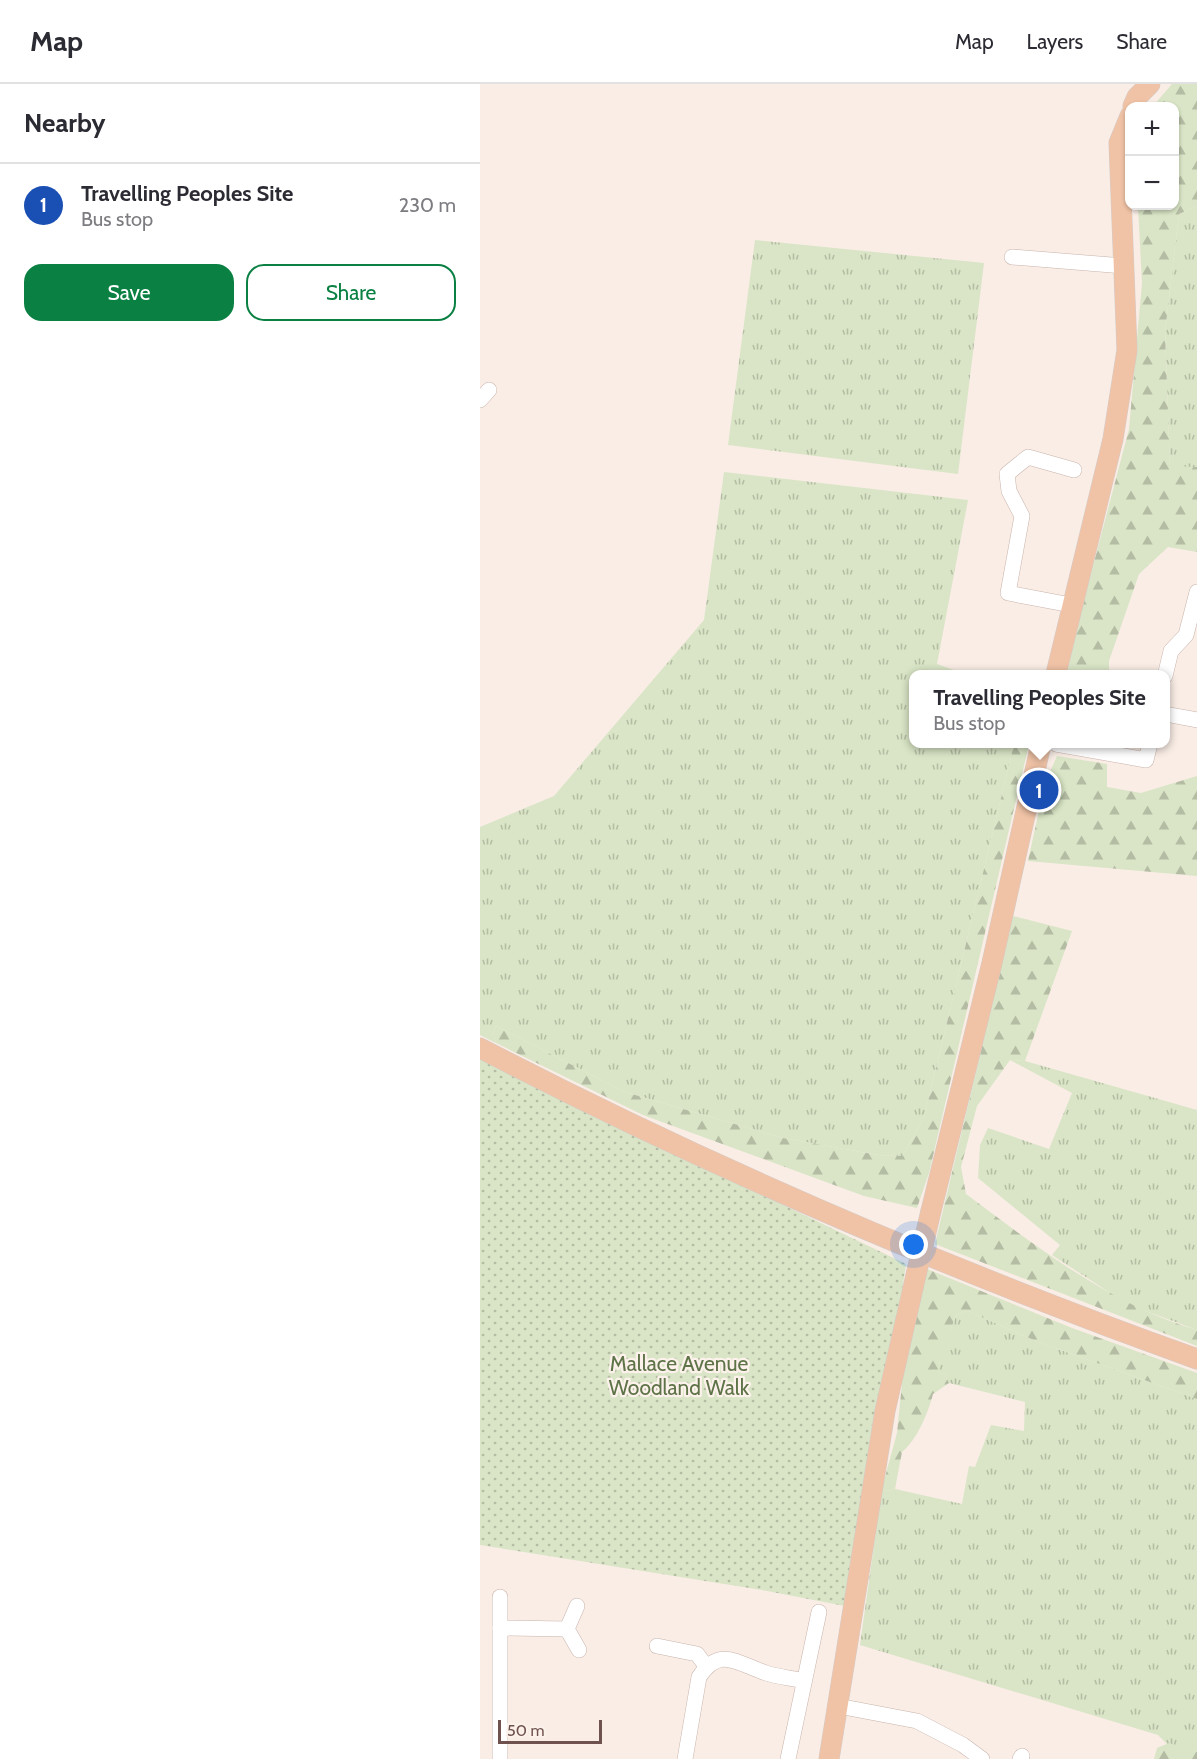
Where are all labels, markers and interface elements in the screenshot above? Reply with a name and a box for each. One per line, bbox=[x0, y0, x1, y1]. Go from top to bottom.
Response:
text: Map bbox=[30, 24, 83, 58]
text: Map bbox=[955, 29, 994, 54]
text: Layers bbox=[1027, 29, 1083, 54]
text: Share bbox=[1116, 29, 1167, 54]
map controls bbox=[1125, 102, 1179, 210]
button: + bbox=[1125, 102, 1179, 156]
text: Nearby bbox=[24, 107, 105, 139]
button: − bbox=[1125, 156, 1179, 210]
text: Travelling Peoples Site bbox=[81, 180, 293, 207]
text: 1 bbox=[40, 193, 47, 217]
text: 230 m bbox=[399, 193, 456, 217]
text: Bus stop bbox=[81, 207, 153, 231]
button: Save bbox=[24, 264, 234, 321]
button: Share bbox=[246, 264, 456, 321]
popup bbox=[909, 670, 1170, 748]
text: Travelling Peoples Site bbox=[933, 684, 1146, 711]
text: Bus stop bbox=[933, 711, 1005, 735]
pin: 1 bbox=[1020, 768, 1058, 812]
your location bbox=[899, 1230, 928, 1259]
park label: Mallace Avenue Woodland Walk bbox=[609, 1351, 750, 1400]
scale bar bbox=[498, 1717, 602, 1744]
text: 50 m bbox=[507, 1721, 544, 1740]

